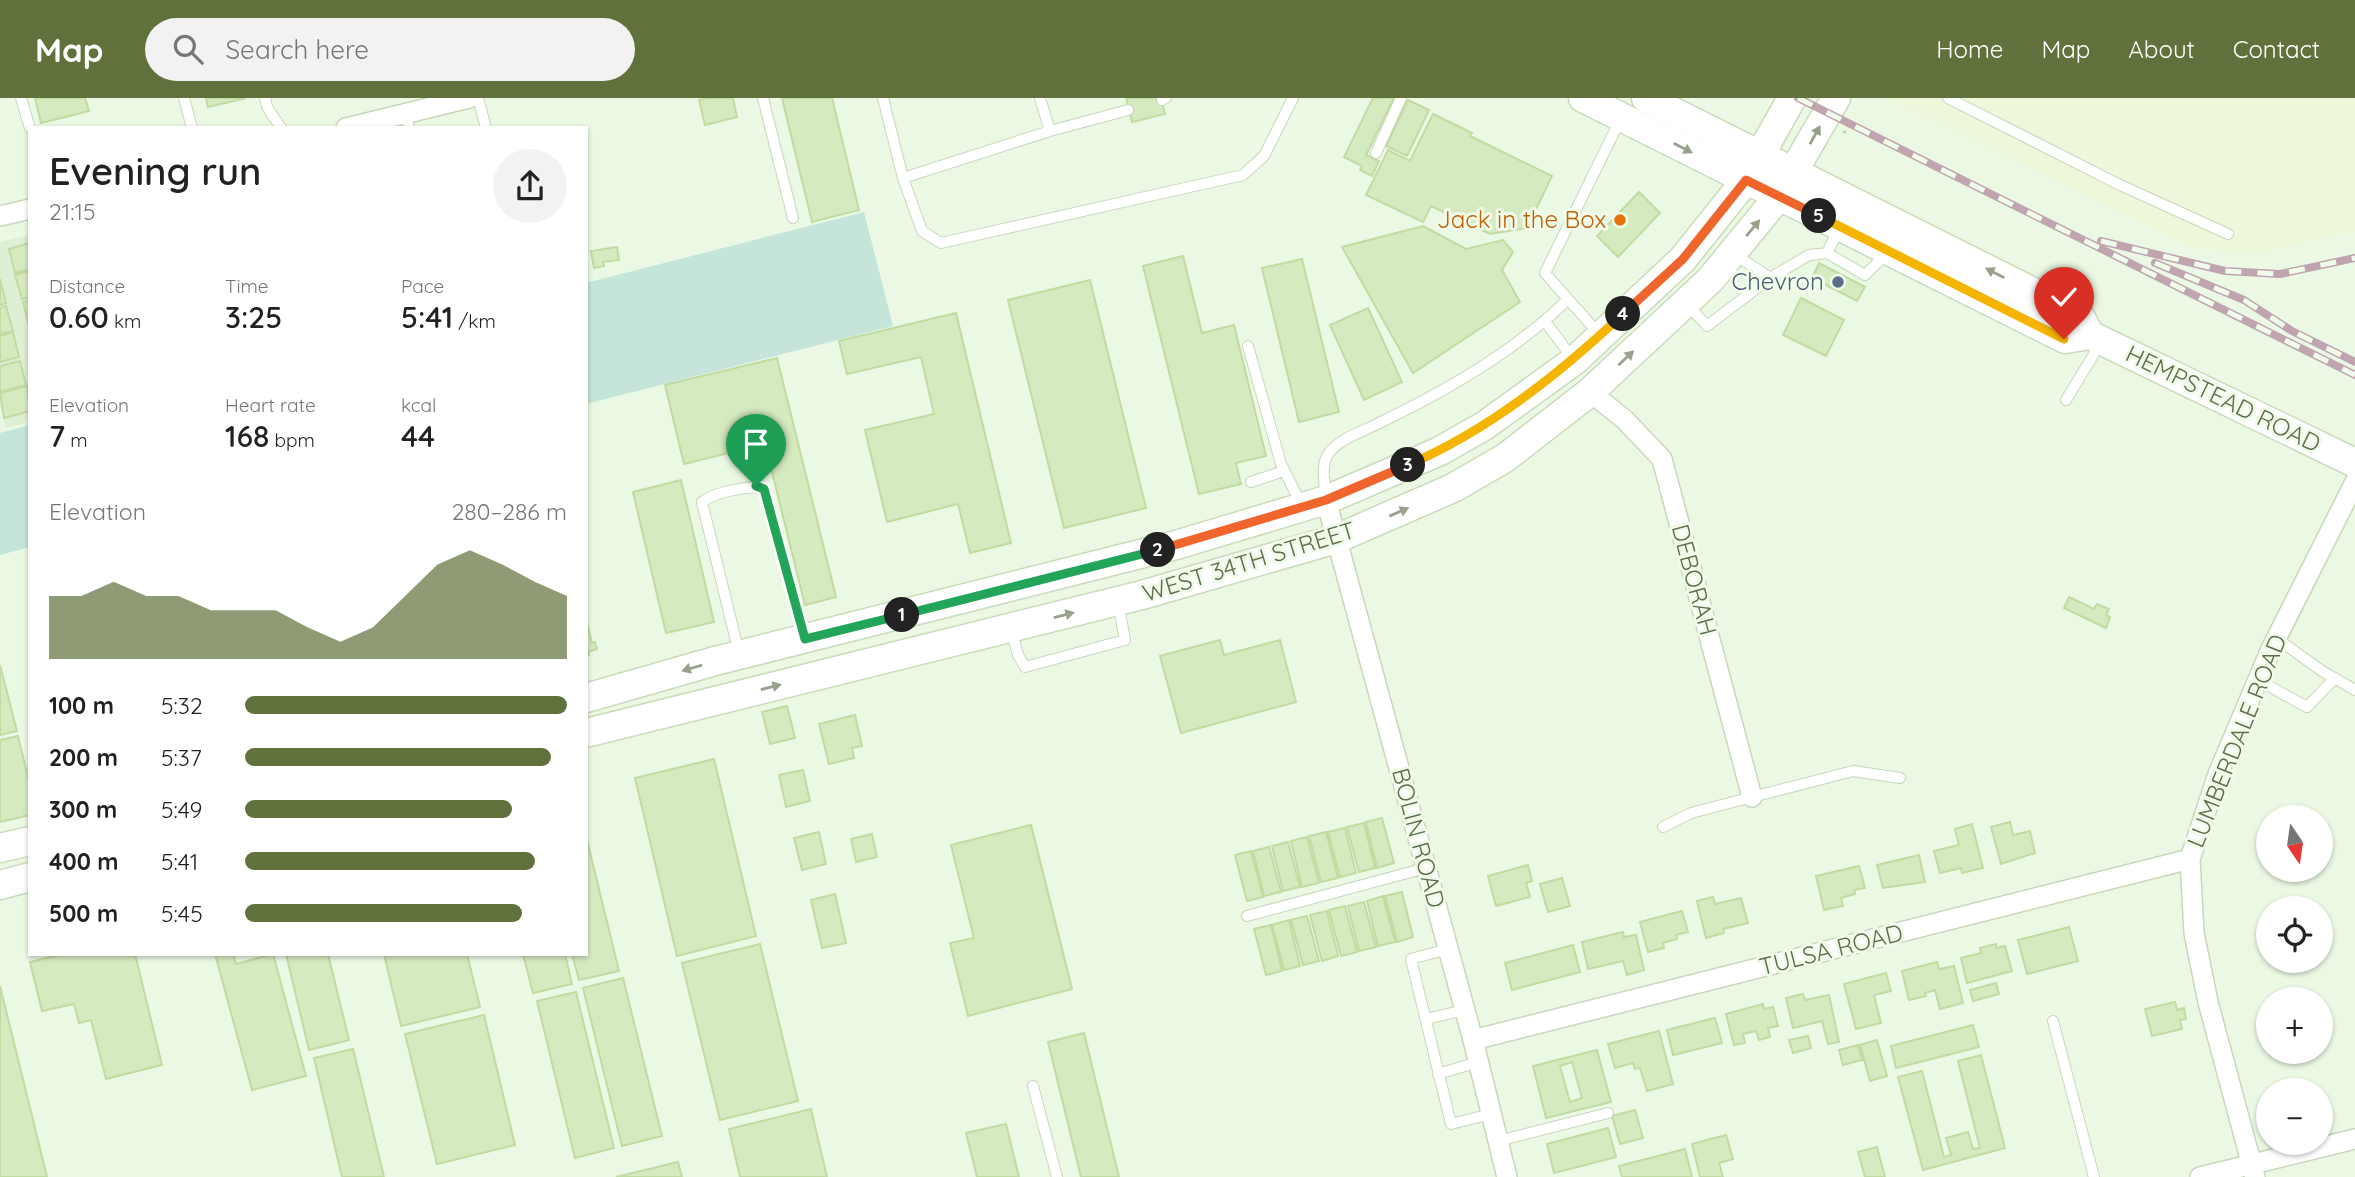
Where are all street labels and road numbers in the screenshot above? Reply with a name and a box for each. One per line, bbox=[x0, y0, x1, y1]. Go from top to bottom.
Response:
street label: HEMPSTEAD ROAD bbox=[2121, 338, 2326, 458]
street label: WEST 34TH STREET bbox=[1139, 514, 1359, 608]
street label: DEBORAH bbox=[1666, 521, 1724, 639]
street label: LUMBERDALE ROAD bbox=[2180, 630, 2293, 852]
street label: BOLIN ROAD bbox=[1386, 764, 1452, 911]
street label: TULSA ROAD bbox=[1756, 917, 1906, 981]

